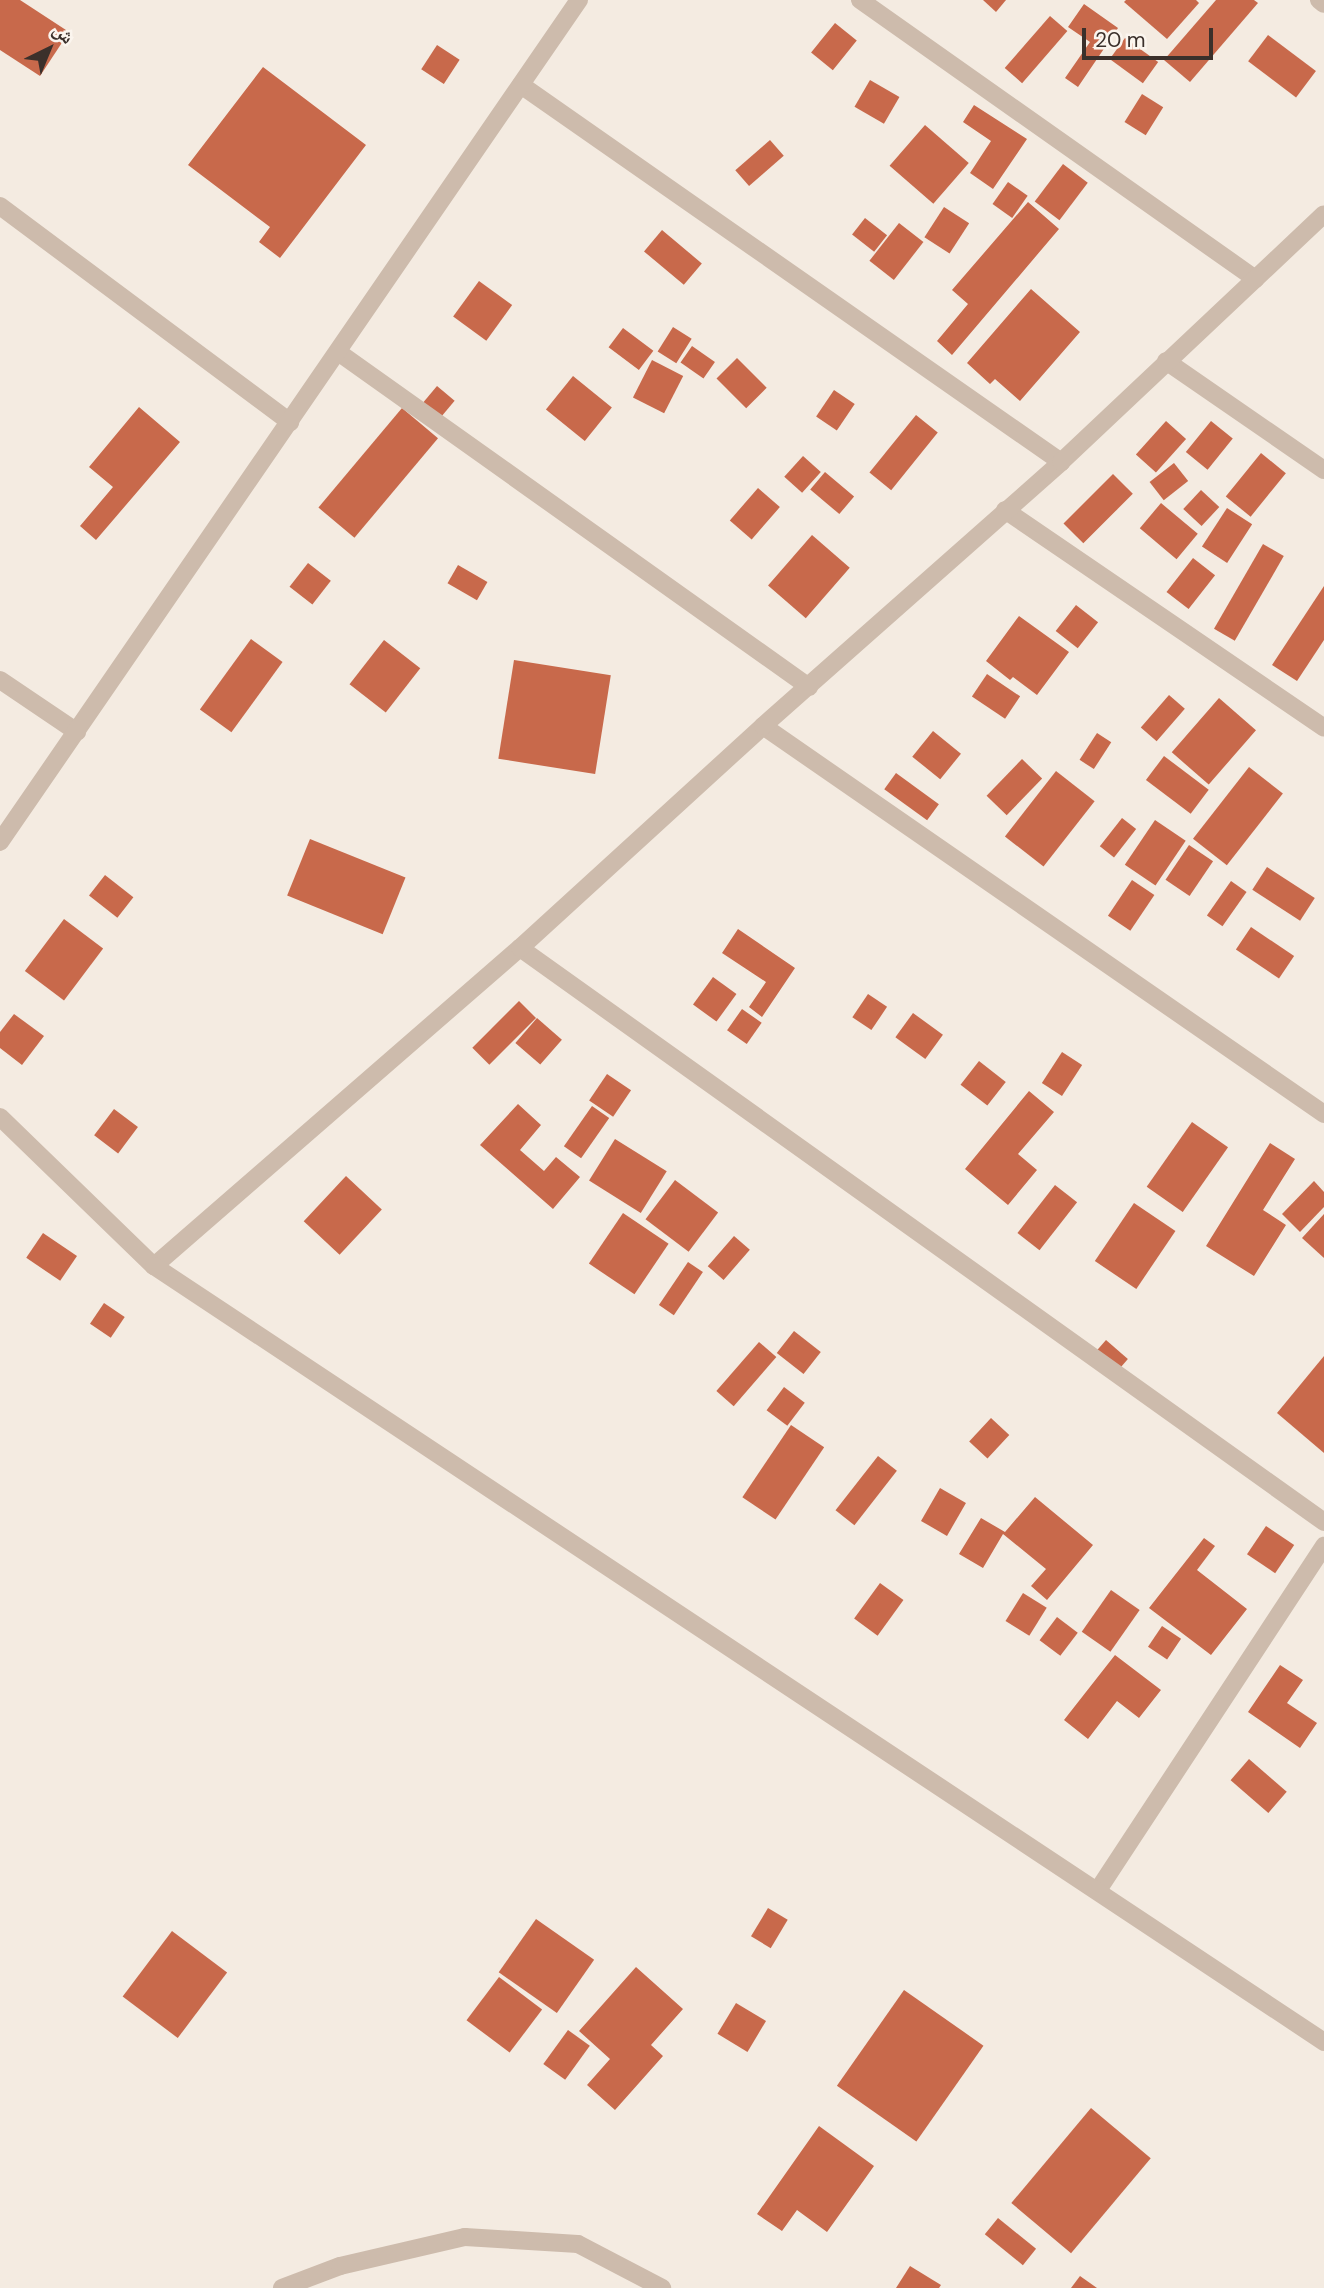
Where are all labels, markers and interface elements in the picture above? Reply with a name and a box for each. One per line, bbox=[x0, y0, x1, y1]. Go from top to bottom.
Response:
north arrow bbox=[14, 14, 84, 84]
scale bar bbox=[1086, 14, 1217, 58]
text: ش bbox=[48, 17, 80, 49]
text: 20 m bbox=[1095, 26, 1146, 54]

